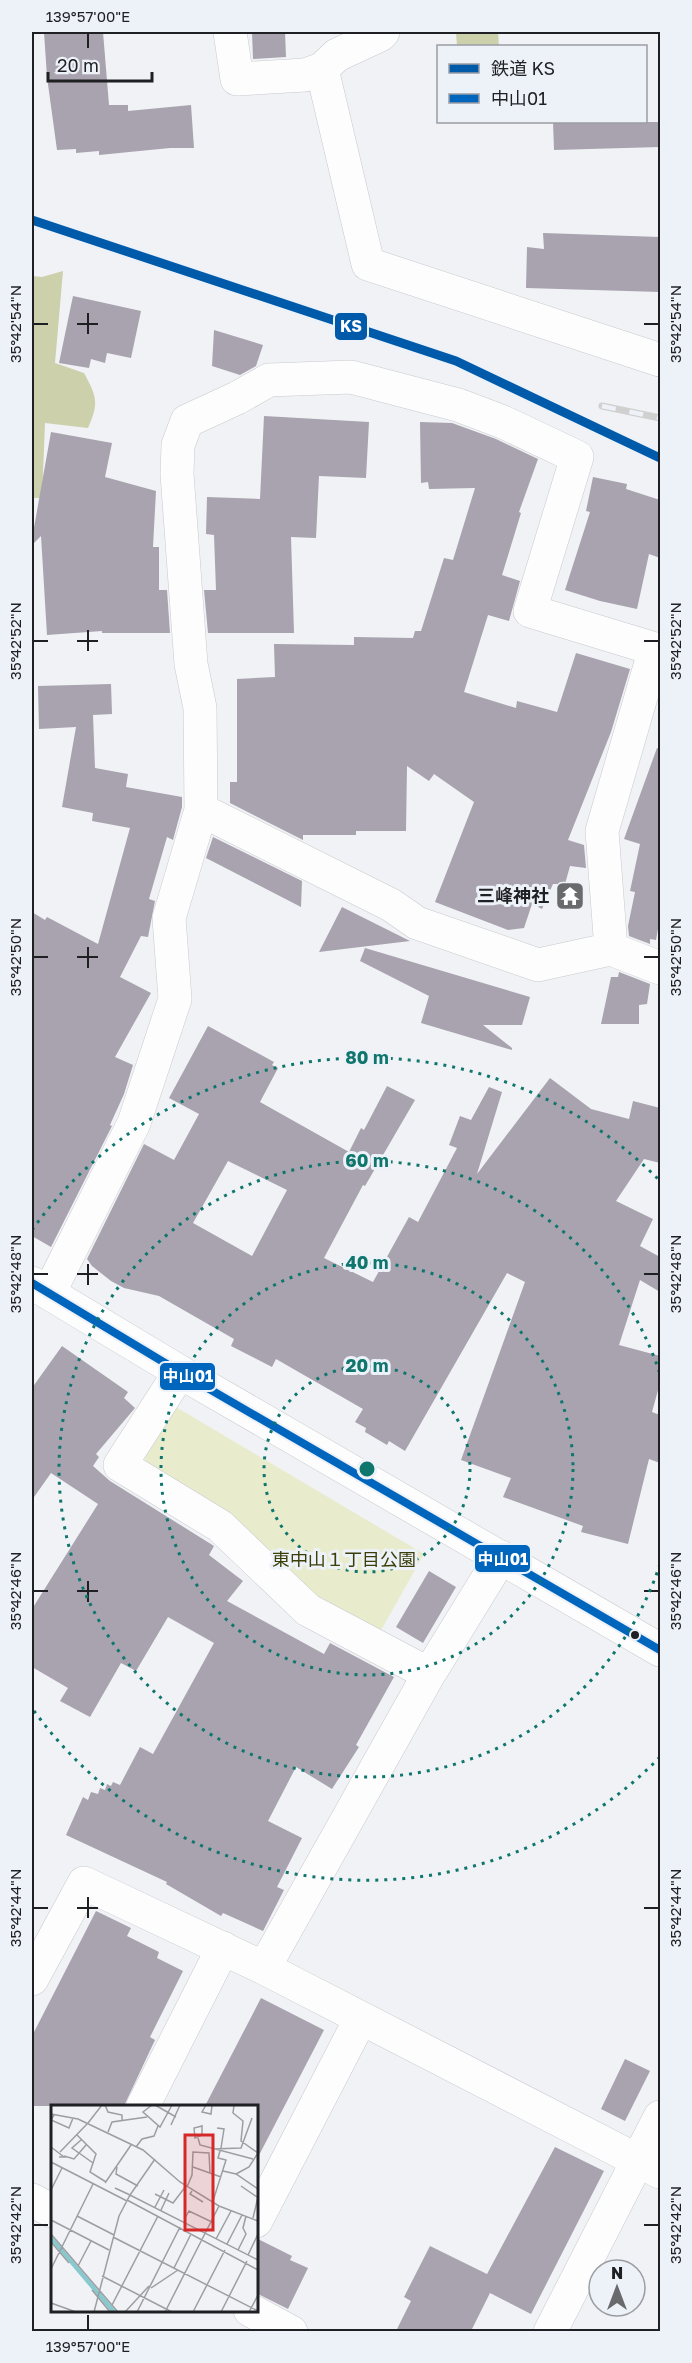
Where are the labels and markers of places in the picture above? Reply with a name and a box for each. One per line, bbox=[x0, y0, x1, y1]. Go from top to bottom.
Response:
temple icon: 三峰神社 bbox=[554, 880, 586, 912]
place label: 三峰神社 bbox=[477, 884, 549, 906]
centre of rings bbox=[357, 1459, 377, 1479]
unlabelled marker bbox=[629, 1629, 641, 1641]

